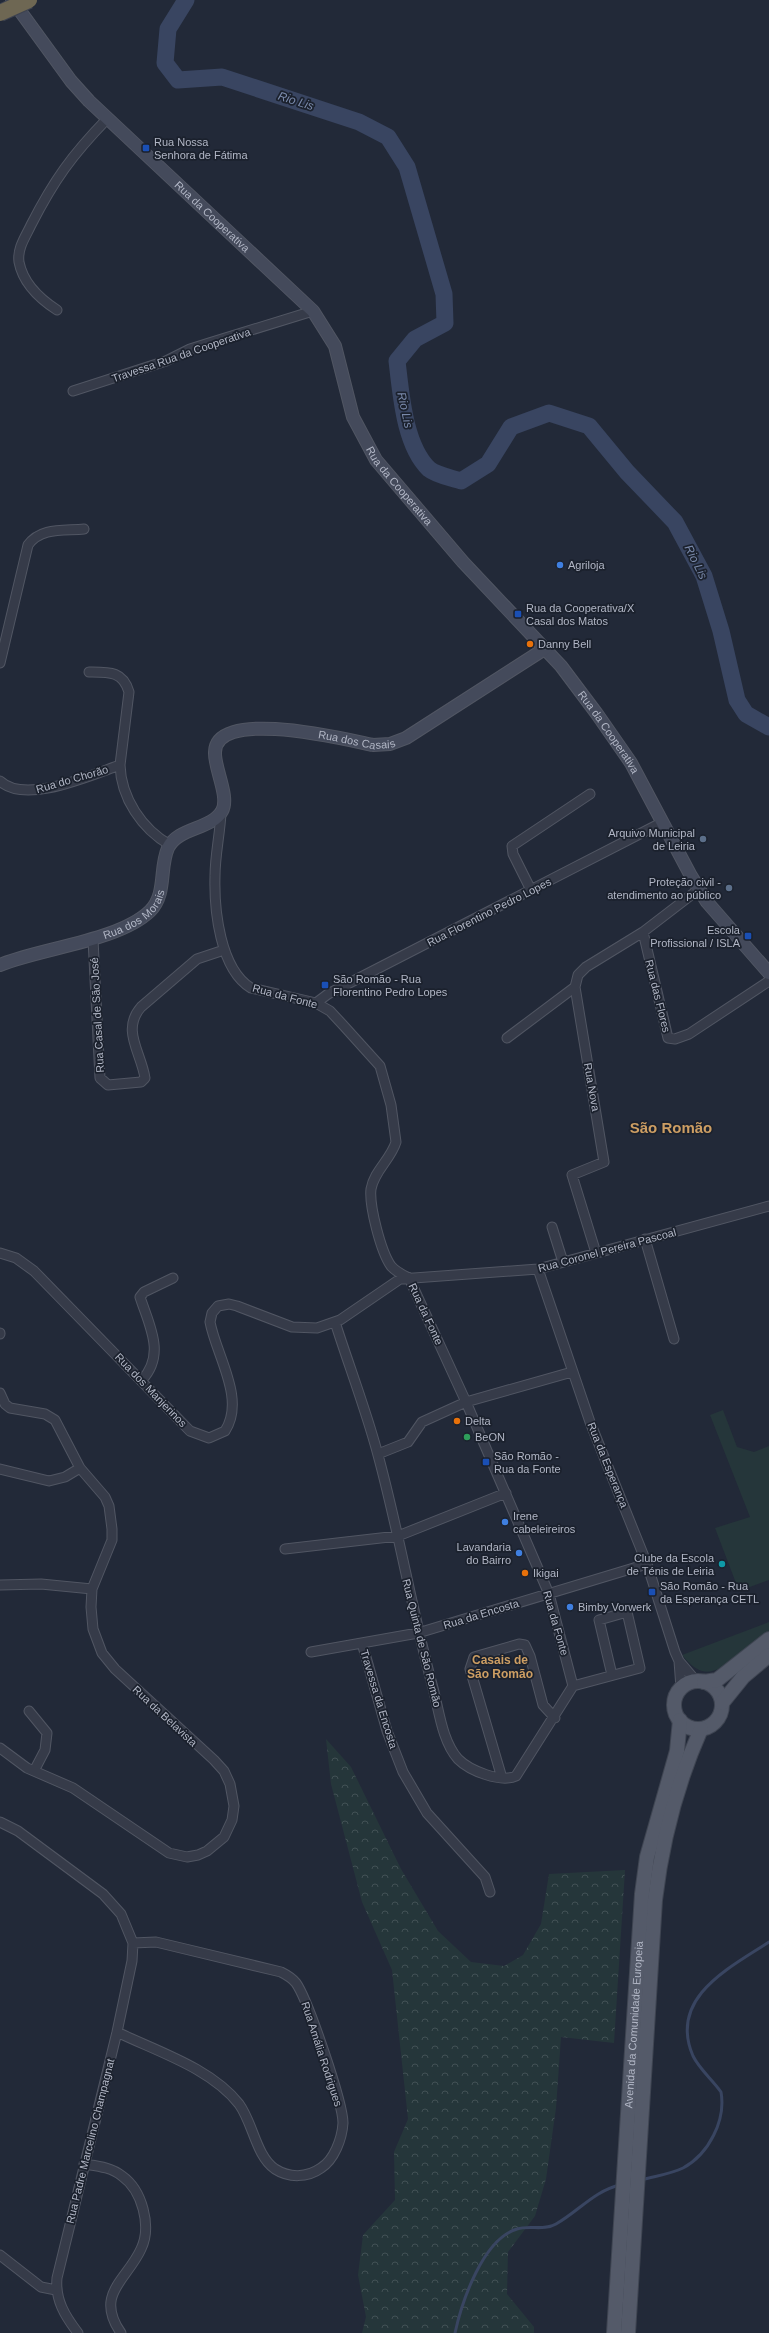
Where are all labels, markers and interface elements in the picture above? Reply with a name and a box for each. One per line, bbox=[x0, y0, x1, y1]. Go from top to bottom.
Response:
water label: Rio Lis bbox=[276, 89, 316, 113]
place label: Rua Nossa Senhora de Fátima bbox=[154, 136, 248, 161]
marker: Rua Nossa Senhora de Fátima bbox=[141, 143, 151, 153]
street label: Rua da Cooperativa bbox=[172, 179, 253, 255]
street label: Travessa Rua da Cooperativa bbox=[110, 325, 253, 384]
water label: Rio Lis bbox=[394, 391, 416, 429]
street label: Rua da Cooperativa bbox=[364, 444, 435, 528]
water label: Rio Lis bbox=[682, 542, 710, 582]
place label: Agriloja bbox=[568, 559, 606, 571]
marker: Agriloja bbox=[555, 560, 565, 570]
place label: Rua da Cooperativa/X Casal dos Matos bbox=[526, 602, 635, 627]
marker: Rua da Cooperativa/X Casal dos Matos bbox=[513, 609, 523, 619]
place label: Danny Bell bbox=[538, 638, 591, 650]
marker: Danny Bell bbox=[525, 639, 535, 649]
street label: Rua da Cooperativa bbox=[576, 688, 642, 776]
street label: Rua dos Casais bbox=[317, 728, 397, 752]
street label: Rua do Chorão bbox=[34, 763, 110, 795]
place label: Arquivo Municipal de Leiria bbox=[608, 827, 696, 852]
marker: Arquivo Municipal de Leiria bbox=[698, 834, 708, 844]
street label: Rua Florentino Pedro Lopes bbox=[425, 875, 553, 949]
place label: Proteção civil - atendimento ao público bbox=[607, 876, 721, 901]
marker: Proteção civil - atendimento ao público bbox=[724, 883, 734, 893]
street label: Rua dos Morais bbox=[101, 888, 167, 941]
place label: Escola Profissional / ISLA bbox=[650, 924, 741, 949]
marker: Escola Profissional / ISLA bbox=[743, 931, 753, 941]
street label: Rua Casal de São José bbox=[88, 957, 106, 1073]
street label: Rua das Flores bbox=[643, 958, 673, 1034]
place label: São Romão - Rua Florentino Pedro Lopes bbox=[333, 973, 448, 998]
marker: São Romão - Rua Florentino Pedro Lopes bbox=[320, 980, 330, 990]
street label: Rua da Fonte bbox=[251, 982, 319, 1010]
street label: Rua Nova bbox=[582, 1062, 602, 1113]
district label: São Romão bbox=[630, 1119, 712, 1136]
street label: Rua Coronel Pereira Pascoal bbox=[537, 1226, 677, 1274]
street label: Rua da Fonte bbox=[406, 1281, 446, 1347]
street label: Rua dos Manjerinos bbox=[113, 1351, 190, 1430]
place label: Delta bbox=[465, 1415, 492, 1427]
marker: Delta bbox=[452, 1416, 462, 1426]
street label: Rua da Esperança bbox=[585, 1421, 631, 1510]
place label: BeON bbox=[475, 1431, 505, 1443]
marker: BeON bbox=[462, 1432, 472, 1442]
place label: São Romão - Rua da Fonte bbox=[494, 1450, 561, 1475]
marker: São Romão - Rua da Fonte bbox=[481, 1457, 491, 1467]
place label: Irene cabeleireiros bbox=[513, 1510, 576, 1535]
marker: Irene cabeleireiros bbox=[500, 1517, 510, 1527]
place label: Lavandaria do Bairro bbox=[457, 1541, 512, 1566]
marker: Lavandaria do Bairro bbox=[514, 1548, 524, 1558]
place label: Clube da Escola de Ténis de Leiria bbox=[627, 1552, 715, 1577]
marker: Clube da Escola de Ténis de Leiria bbox=[717, 1559, 727, 1569]
place label: Ikigai bbox=[533, 1567, 559, 1579]
marker: Ikigai bbox=[520, 1568, 530, 1578]
street label: Rua Quinta de São Romão bbox=[400, 1577, 444, 1709]
place label: São Romão - Rua da Esperança CETL bbox=[660, 1580, 759, 1605]
marker: São Romão - Rua da Esperança CETL bbox=[647, 1587, 657, 1597]
street label: Rua da Fonte bbox=[541, 1589, 571, 1657]
street label: Rua da Encosta bbox=[442, 1597, 521, 1631]
place label: Bimby Vorwerk bbox=[578, 1601, 652, 1613]
marker: Bimby Vorwerk bbox=[565, 1602, 575, 1612]
street label: Travessa da Encosta bbox=[358, 1648, 400, 1751]
district label: Casais de São Romão bbox=[467, 1653, 533, 1681]
street label: Rua da Belavista bbox=[130, 1683, 200, 1749]
street label: Avenida da Comunidade Europeia bbox=[622, 1940, 645, 2109]
street label: Rua Amália Rodrigues bbox=[299, 2000, 345, 2108]
street label: Rua Padre Marcelino Champagnat bbox=[64, 2057, 116, 2225]

